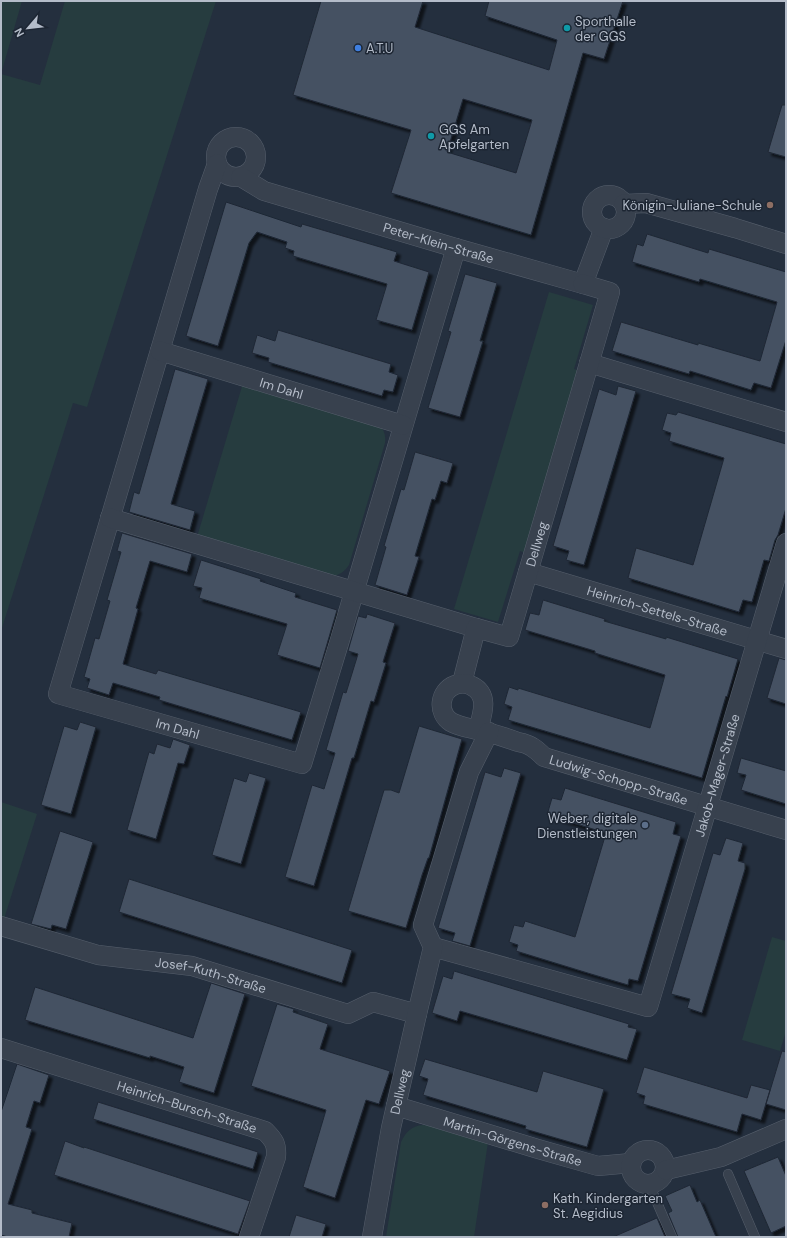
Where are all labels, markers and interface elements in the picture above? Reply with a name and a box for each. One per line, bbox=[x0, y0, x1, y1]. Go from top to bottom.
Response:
north arrow bbox=[8, 8, 48, 48]
place label: Sporthalle der GGS bbox=[575, 13, 636, 45]
marker: Sporthalle der GGS bbox=[562, 23, 572, 33]
text: N bbox=[11, 26, 27, 40]
place label: A.T.U bbox=[366, 40, 393, 57]
marker: A.T.U bbox=[353, 43, 363, 53]
place label: GGS Am Apfelgarten bbox=[439, 121, 509, 153]
marker: GGS Am Apfelgarten bbox=[426, 131, 436, 141]
place label: Königin-Juliane-Schule bbox=[623, 197, 762, 214]
marker: Königin-Juliane-Schule bbox=[765, 200, 775, 210]
street label: Peter-Klein-Straße bbox=[381, 219, 496, 267]
street label: Im Dahl bbox=[258, 374, 305, 403]
street label: Dellweg bbox=[522, 519, 551, 569]
street label: Heinrich-Settels-Straße bbox=[585, 582, 729, 640]
street label: Jakob-Mager-Straße bbox=[691, 712, 744, 839]
street label: Im Dahl bbox=[154, 715, 201, 743]
street label: Ludwig-Schopp-Straße bbox=[547, 751, 690, 809]
place label: Weber, digitale Dienstleistungen bbox=[537, 810, 637, 842]
marker: Weber, digitale Dienstleistungen bbox=[640, 820, 650, 830]
street label: Josef-Kuth-Straße bbox=[154, 954, 268, 997]
street label: Dellweg bbox=[386, 1067, 413, 1116]
street label: Heinrich-Bursch-Straße bbox=[115, 1077, 259, 1137]
street label: Martin-Görgens-Straße bbox=[441, 1113, 584, 1170]
place label: Kath. Kindergarten St. Aegidius bbox=[553, 1190, 663, 1222]
marker: Kath. Kindergarten St. Aegidius bbox=[540, 1200, 550, 1210]

